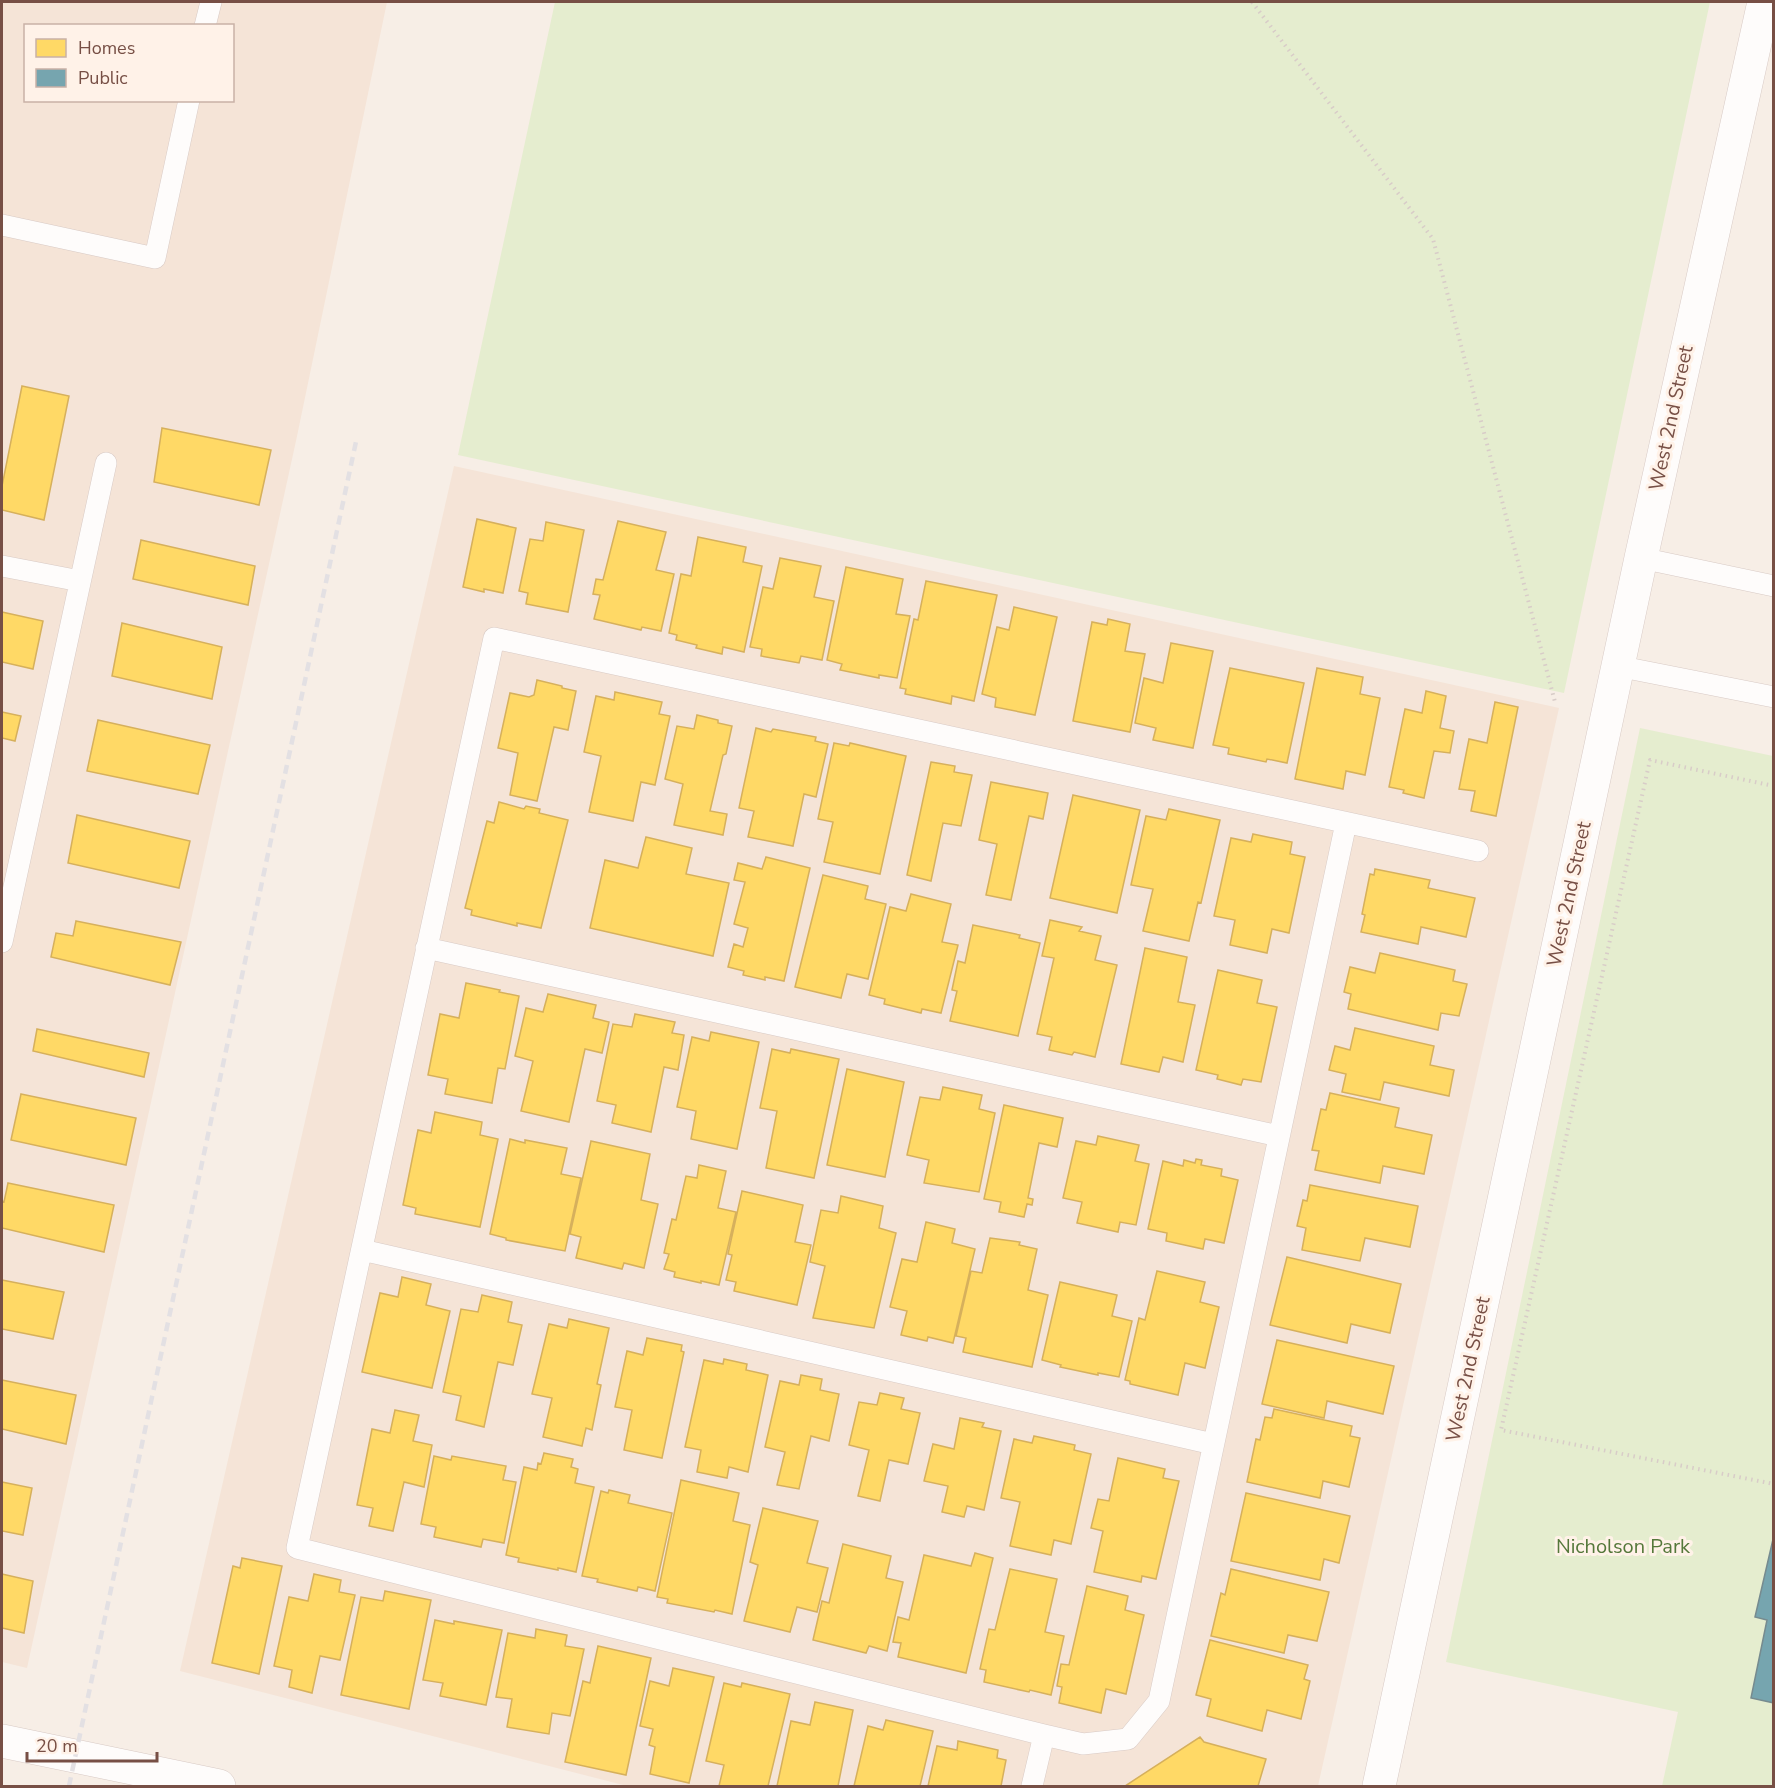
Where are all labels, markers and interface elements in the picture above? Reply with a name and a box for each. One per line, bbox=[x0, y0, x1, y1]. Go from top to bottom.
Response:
legend bbox=[24, 24, 234, 102]
text: Homes bbox=[78, 36, 135, 60]
text: Public bbox=[78, 66, 128, 90]
street label: West 2nd Street bbox=[1642, 342, 1700, 493]
street label: West 2nd Street bbox=[1540, 818, 1598, 969]
street label: West 2nd Street bbox=[1439, 1293, 1497, 1444]
park label: Nicholson Park bbox=[1556, 1533, 1691, 1560]
scale bar bbox=[27, 1725, 158, 1763]
text: 20 m bbox=[36, 1734, 78, 1758]

